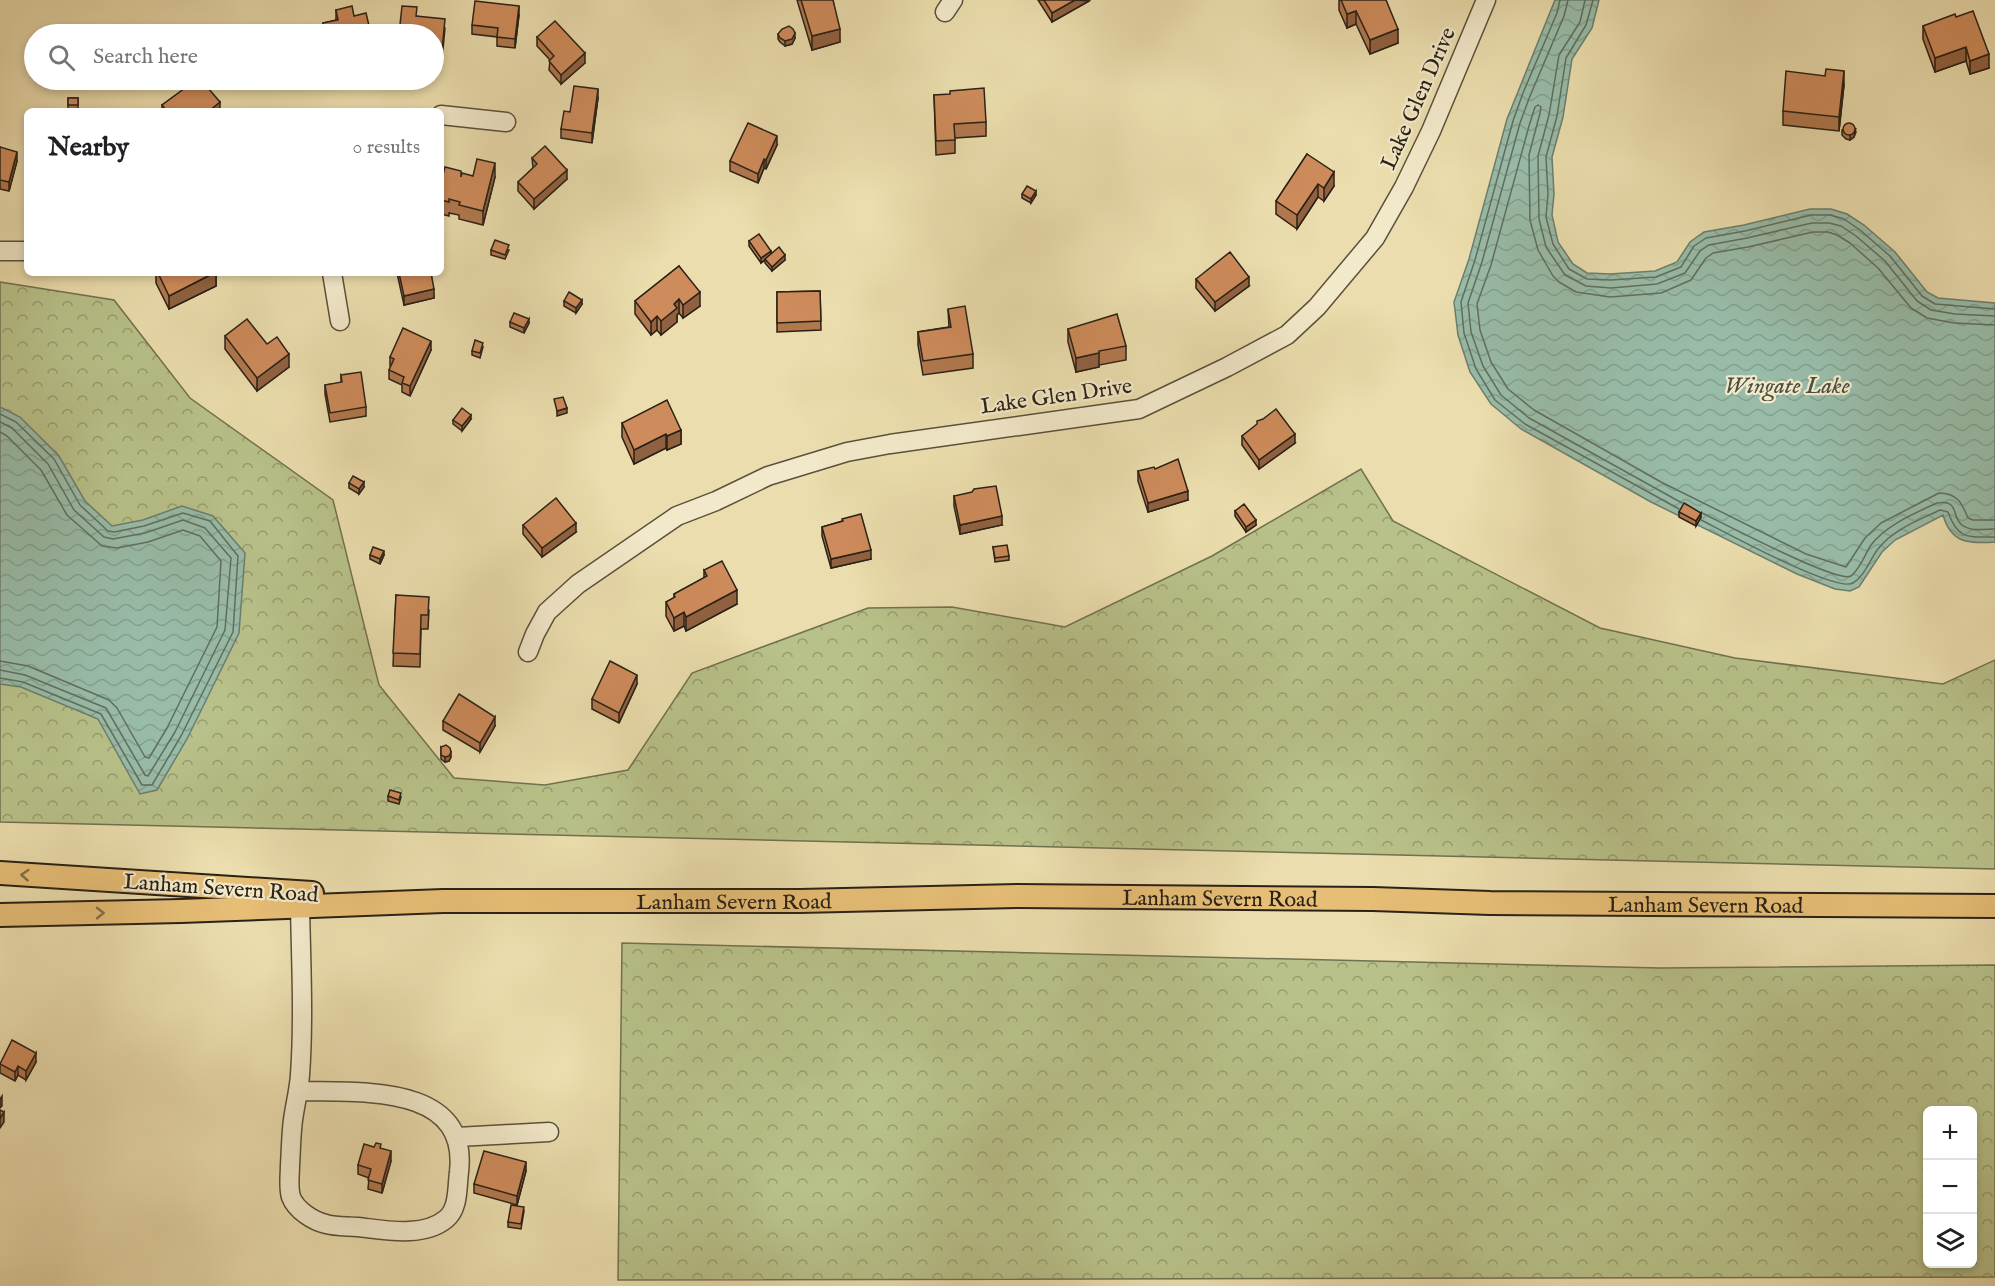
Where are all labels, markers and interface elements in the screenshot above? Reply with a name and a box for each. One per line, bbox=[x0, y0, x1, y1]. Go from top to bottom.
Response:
street label: Lake Glen Drive bbox=[1375, 23, 1463, 174]
search box bbox=[24, 24, 444, 90]
icon: search bbox=[45, 41, 78, 74]
text: Search here bbox=[93, 43, 198, 71]
text: Nearby bbox=[48, 131, 129, 164]
text: 0 results bbox=[353, 135, 420, 160]
water label: Wingate Lake bbox=[1724, 371, 1850, 402]
street label: Lake Glen Drive bbox=[979, 372, 1134, 421]
one-way arrow bbox=[20, 868, 29, 881]
street label: Lanham Severn Road bbox=[122, 868, 320, 910]
street label: Lanham Severn Road bbox=[1122, 885, 1318, 915]
street label: Lanham Severn Road bbox=[636, 888, 832, 917]
street label: Lanham Severn Road bbox=[1608, 892, 1804, 921]
one-way arrow bbox=[96, 907, 105, 919]
map controls bbox=[1923, 1106, 1977, 1268]
button: + bbox=[1923, 1106, 1977, 1160]
button: − bbox=[1923, 1160, 1977, 1214]
button: layers bbox=[1923, 1214, 1977, 1268]

